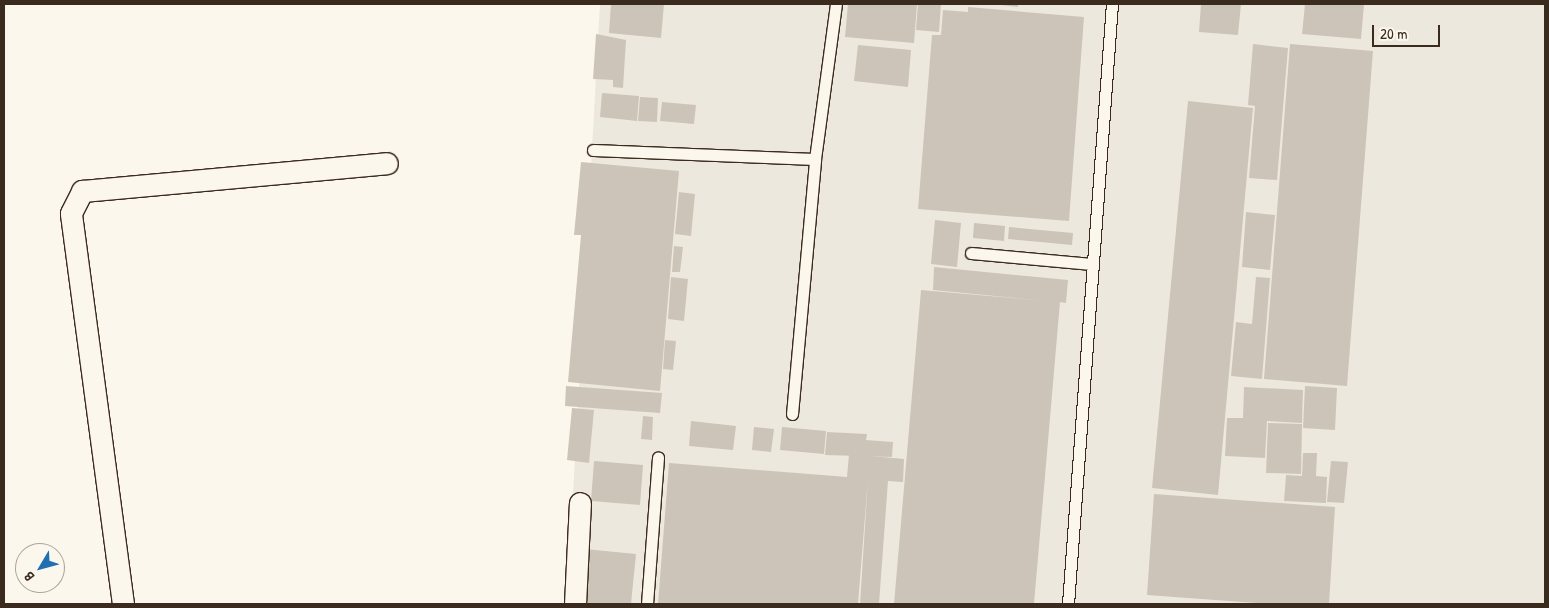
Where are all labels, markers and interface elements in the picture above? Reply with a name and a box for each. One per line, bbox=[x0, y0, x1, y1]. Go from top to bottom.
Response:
scale bar bbox=[1374, 15, 1442, 47]
text: 20 m bbox=[1380, 23, 1407, 44]
north arrow bbox=[15, 543, 65, 593]
text: B bbox=[19, 568, 38, 585]

